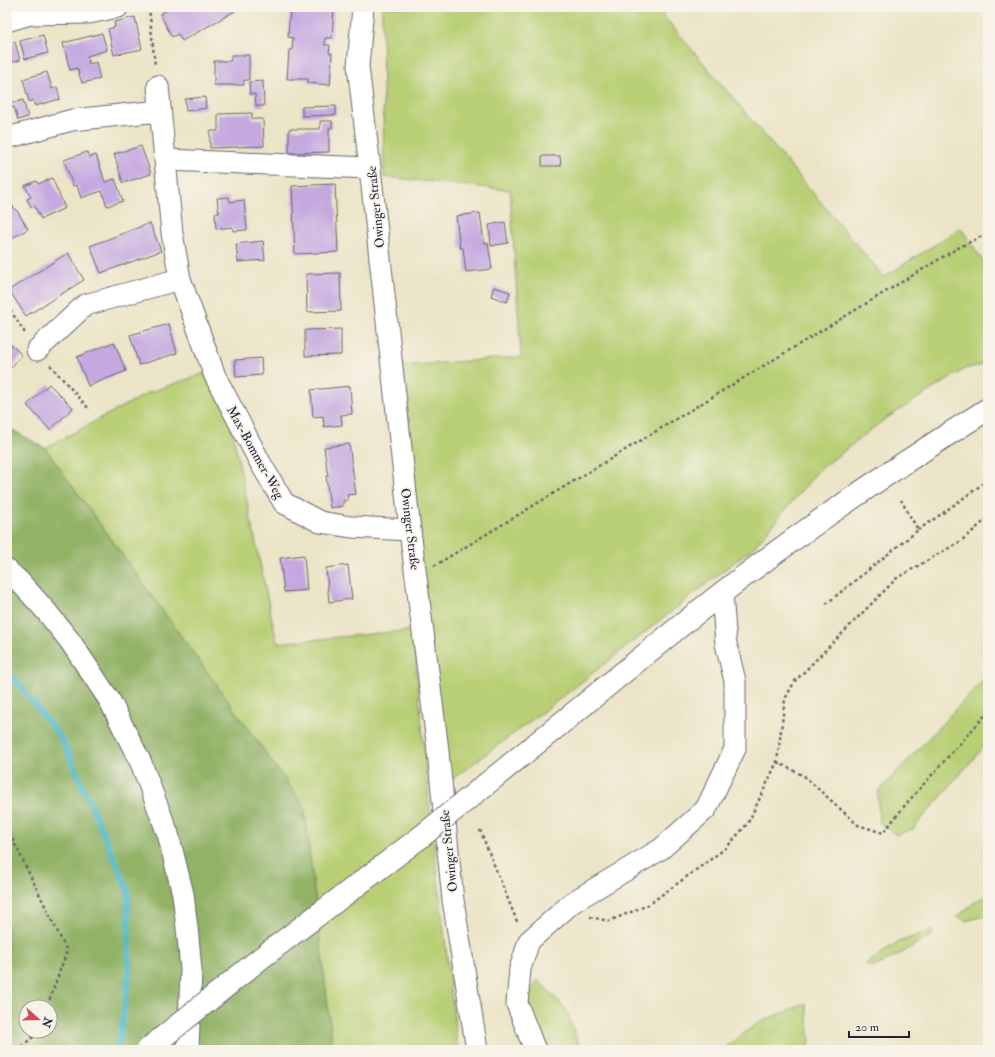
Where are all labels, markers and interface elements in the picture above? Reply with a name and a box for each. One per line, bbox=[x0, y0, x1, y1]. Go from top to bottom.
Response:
street label: Owinger Straße bbox=[364, 165, 388, 249]
street label: Max-Bommer-Weg bbox=[223, 403, 288, 502]
street label: Owinger Straße bbox=[397, 487, 423, 571]
street label: Owinger Straße bbox=[437, 809, 461, 893]
north arrow bbox=[18, 999, 58, 1039]
scale bar bbox=[849, 1013, 909, 1039]
text: N bbox=[39, 1014, 55, 1030]
text: 20 m bbox=[855, 1020, 880, 1035]

